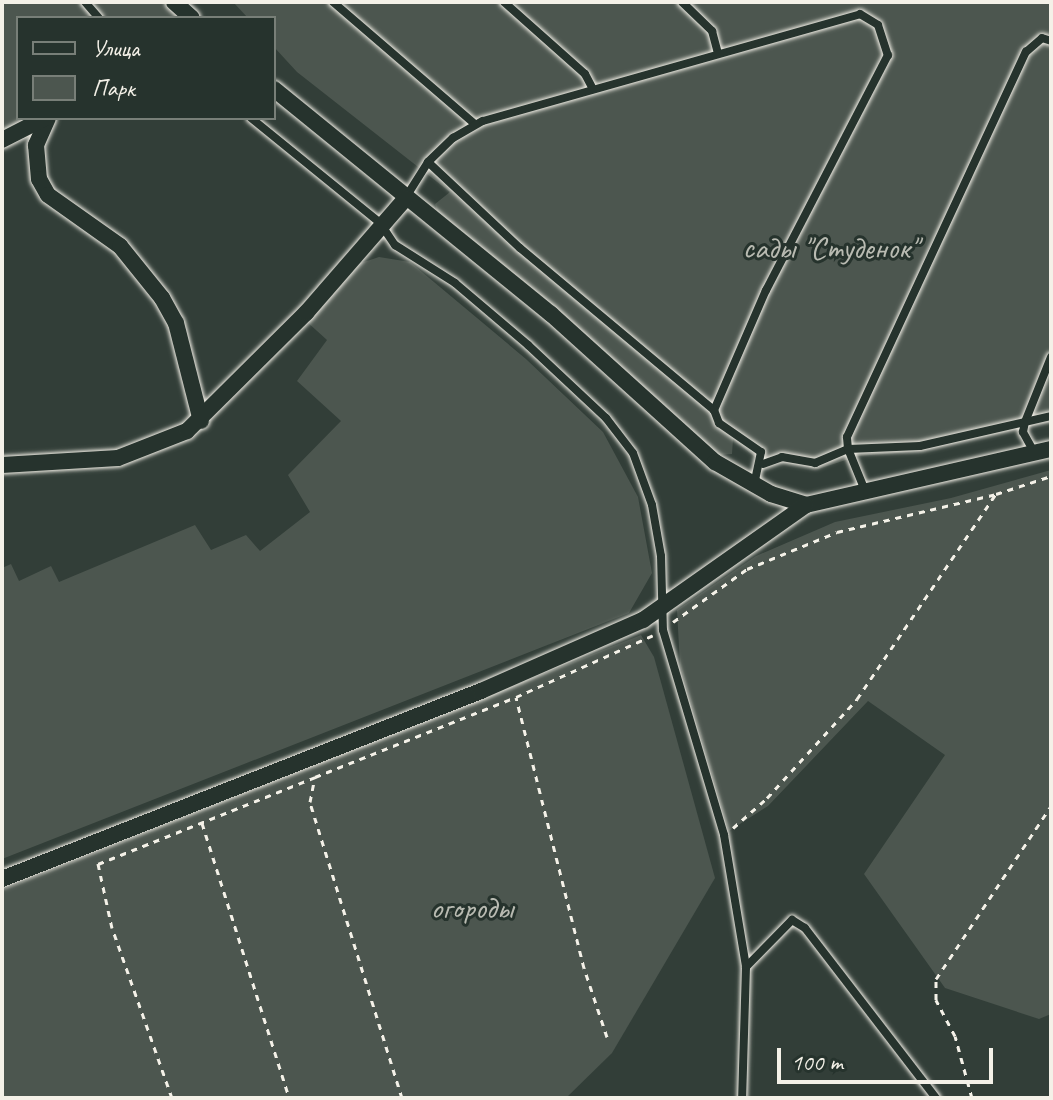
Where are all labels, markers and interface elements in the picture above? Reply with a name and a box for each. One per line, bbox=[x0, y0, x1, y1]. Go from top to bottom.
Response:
legend bbox=[16, 16, 276, 120]
text: Улица bbox=[92, 33, 140, 63]
text: Парк bbox=[92, 73, 135, 103]
park label: сады "Студенок" bbox=[743, 229, 917, 267]
park label: огороды bbox=[431, 889, 513, 927]
scale bar bbox=[781, 1032, 997, 1082]
text: 100 m bbox=[791, 1047, 843, 1077]

